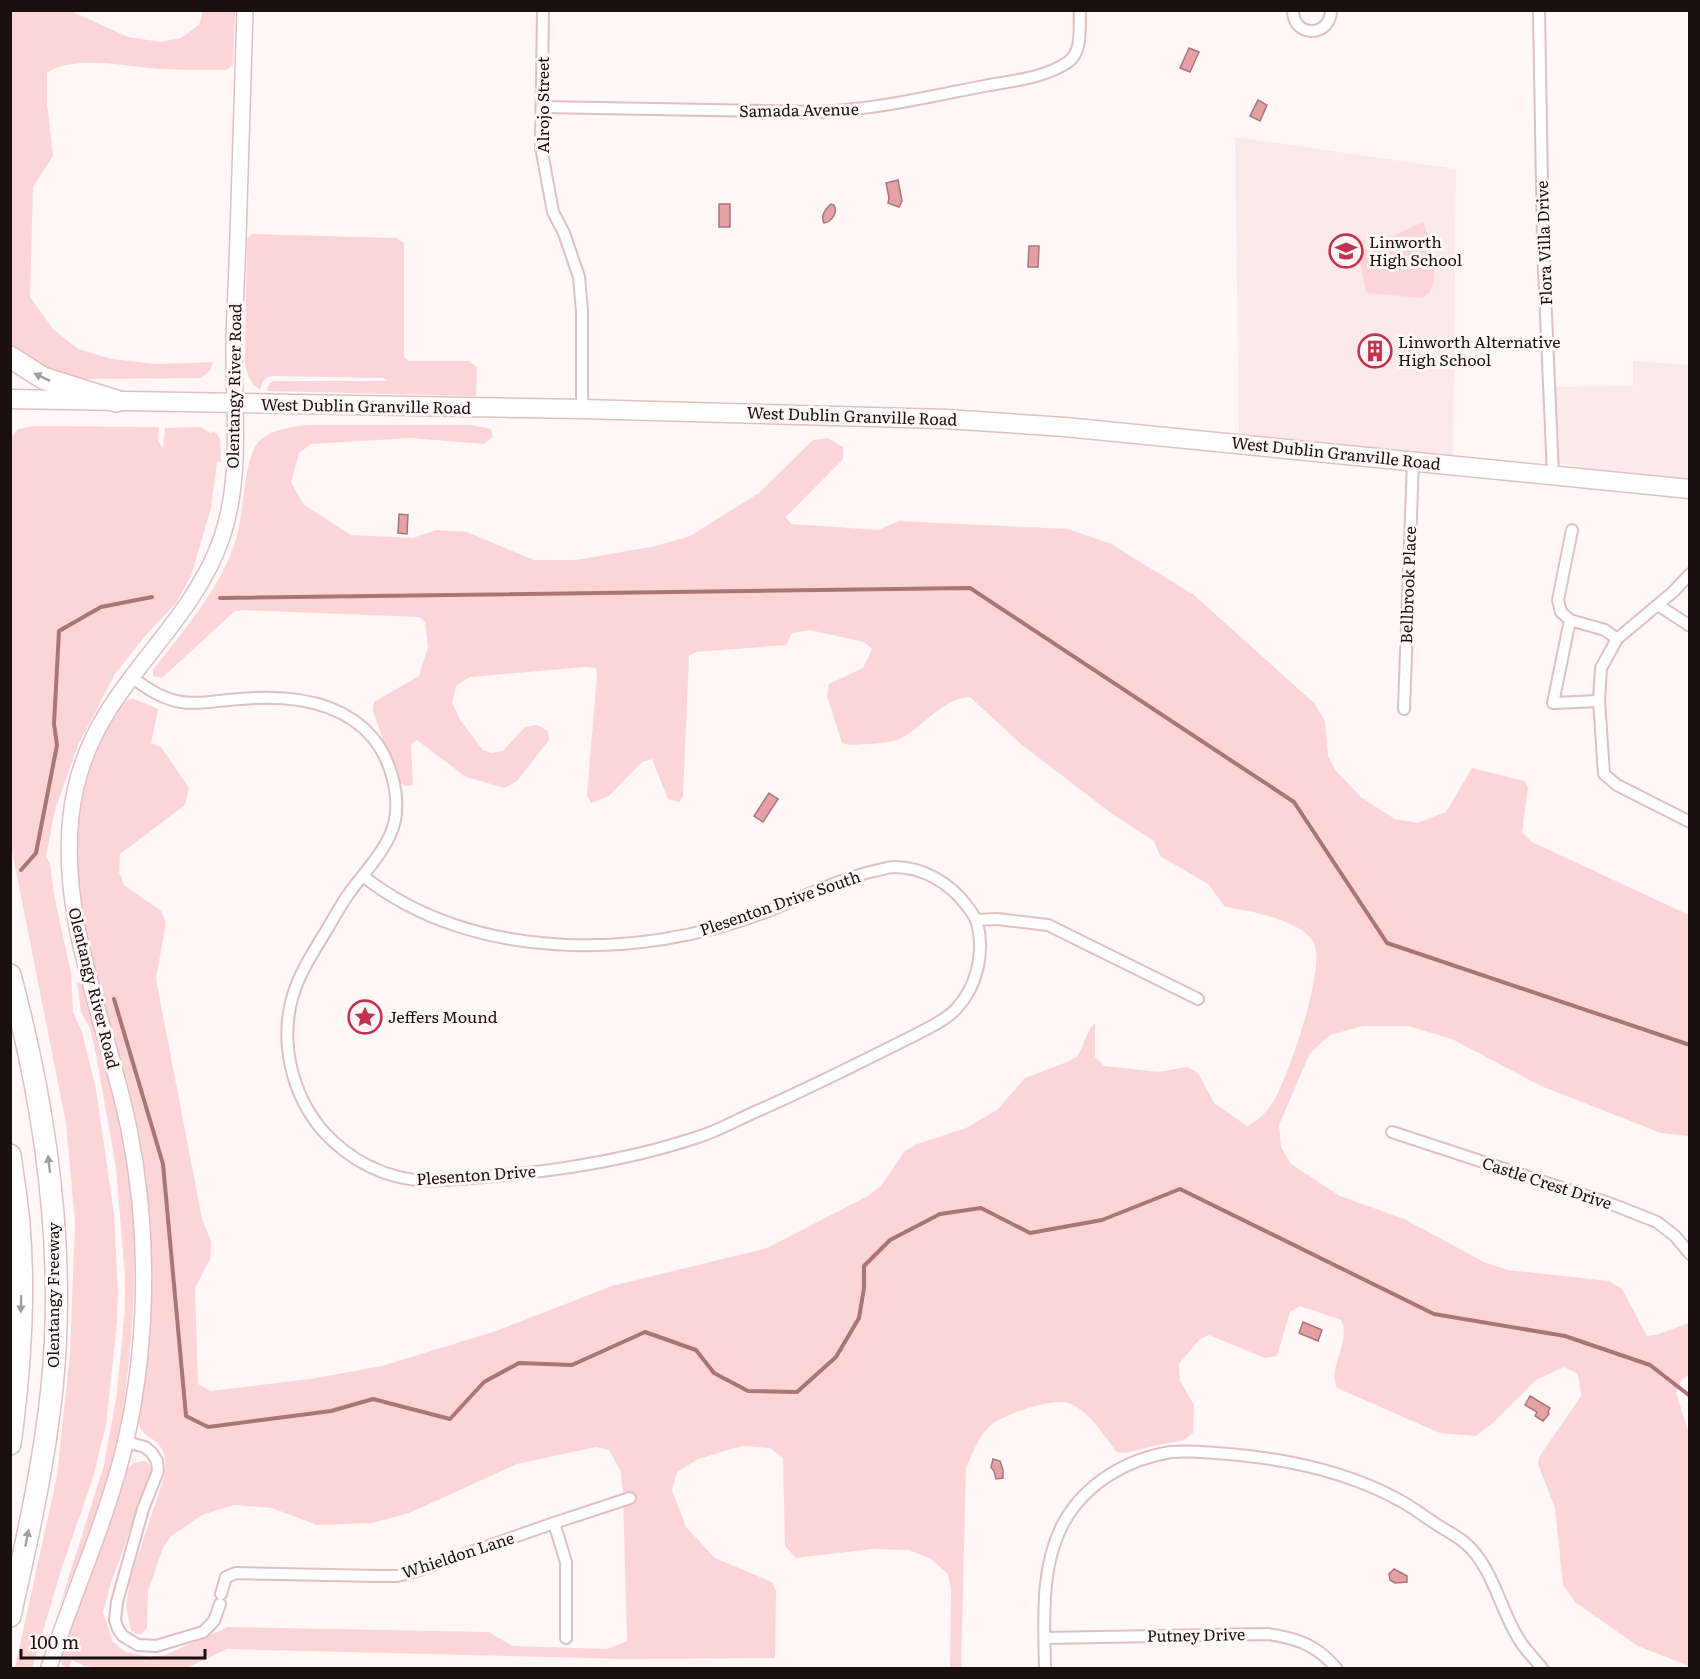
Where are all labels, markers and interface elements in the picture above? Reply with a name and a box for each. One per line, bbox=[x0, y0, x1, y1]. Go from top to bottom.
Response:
street label: Alrojo Street bbox=[530, 56, 554, 154]
street label: Samada Avenue bbox=[739, 96, 859, 122]
street label: Flora Villa Drive bbox=[1529, 180, 1557, 306]
place label: Linworth High School bbox=[1369, 229, 1462, 271]
school or university icon: Linworth High School bbox=[1328, 233, 1364, 269]
street label: Olentangy River Road bbox=[220, 303, 246, 469]
place label: Linworth Alternative High School bbox=[1398, 329, 1561, 371]
building icon: Linworth Alternative High School bbox=[1357, 333, 1393, 369]
one-way arrow bbox=[33, 372, 50, 381]
street label: West Dublin Granville Road bbox=[261, 391, 472, 419]
street label: West Dublin Granville Road bbox=[746, 399, 958, 431]
street label: West Dublin Granville Road bbox=[1230, 429, 1442, 475]
street label: Bellbrook Place bbox=[1393, 526, 1421, 644]
street label: Plesenton Drive South bbox=[696, 863, 864, 941]
street label: Olentangy River Road bbox=[63, 905, 127, 1071]
place icon: Jeffers Mound bbox=[347, 999, 383, 1035]
place label: Jeffers Mound bbox=[388, 1004, 498, 1028]
street label: Castle Crest Drive bbox=[1479, 1150, 1615, 1214]
one-way arrow bbox=[44, 1155, 54, 1174]
street label: Plesenton Drive bbox=[415, 1158, 537, 1190]
street label: Olentangy Freeway bbox=[40, 1221, 64, 1368]
one-way arrow bbox=[16, 1294, 26, 1313]
street label: Whieldon Lane bbox=[398, 1525, 517, 1584]
one-way arrow bbox=[23, 1528, 32, 1547]
street label: Putney Drive bbox=[1147, 1621, 1245, 1647]
scale bar bbox=[21, 1622, 206, 1660]
text: 100 m bbox=[30, 1628, 79, 1655]

